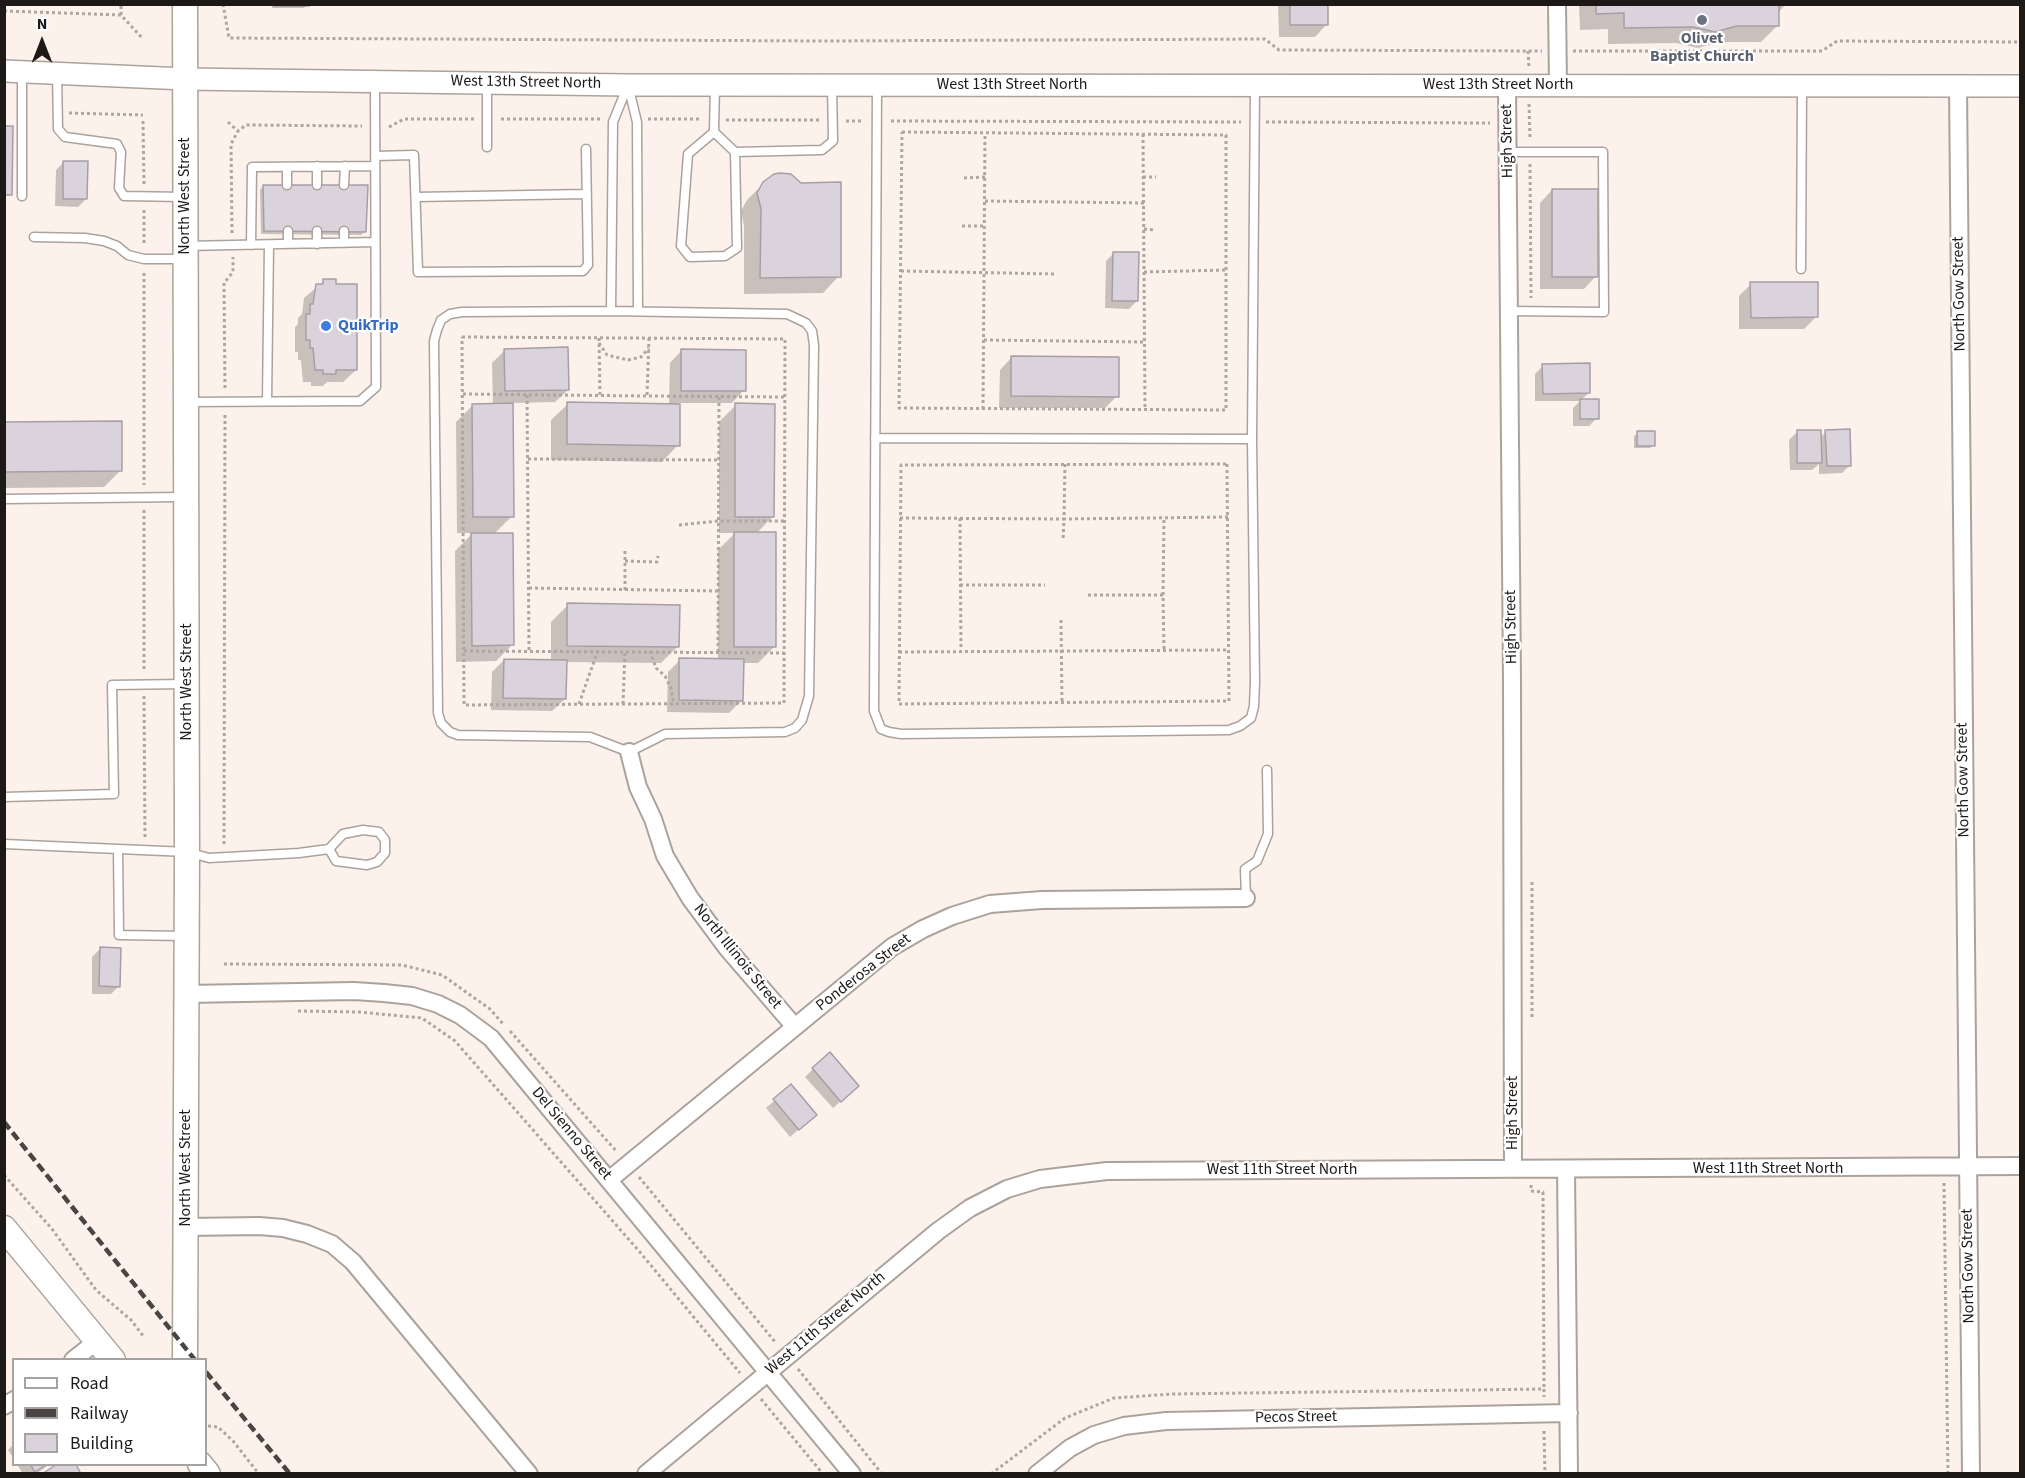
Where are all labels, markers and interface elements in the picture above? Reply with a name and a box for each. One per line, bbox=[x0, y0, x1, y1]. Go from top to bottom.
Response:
north arrow bbox=[12, 12, 72, 72]
text: N bbox=[37, 13, 47, 35]
marker: Olivet Baptist Church bbox=[1695, 13, 1709, 27]
place label: Olivet Baptist Church bbox=[1650, 29, 1754, 67]
street label: West 13th Street North bbox=[450, 72, 602, 94]
street label: West 13th Street North bbox=[937, 75, 1087, 95]
street label: West 13th Street North bbox=[1423, 75, 1573, 95]
street label: High Street bbox=[1498, 104, 1518, 178]
street label: North West Street bbox=[175, 137, 195, 255]
street label: North Gow Street bbox=[1949, 236, 1971, 352]
place label: QuikTrip bbox=[338, 316, 399, 336]
marker: QuikTrip bbox=[319, 319, 333, 333]
street label: High Street bbox=[1502, 590, 1522, 664]
street label: North West Street bbox=[177, 623, 197, 741]
street label: North Gow Street bbox=[1953, 722, 1975, 838]
street label: North Illinois Street bbox=[689, 901, 785, 1013]
street label: Ponderosa Street bbox=[813, 930, 915, 1016]
street label: High Street bbox=[1503, 1076, 1523, 1150]
street label: Del Sienno Street bbox=[527, 1084, 615, 1184]
street label: North West Street bbox=[176, 1109, 196, 1227]
street label: West 11th Street North bbox=[1693, 1159, 1843, 1179]
street label: West 11th Street North bbox=[1207, 1160, 1357, 1180]
street label: North Gow Street bbox=[1958, 1208, 1980, 1324]
street label: West 11th Street North bbox=[762, 1268, 890, 1380]
legend bbox=[12, 1358, 207, 1466]
text: Road bbox=[70, 1371, 109, 1396]
text: Railway bbox=[70, 1401, 129, 1426]
street label: Pecos Street bbox=[1255, 1408, 1337, 1428]
text: Building bbox=[70, 1431, 133, 1456]

